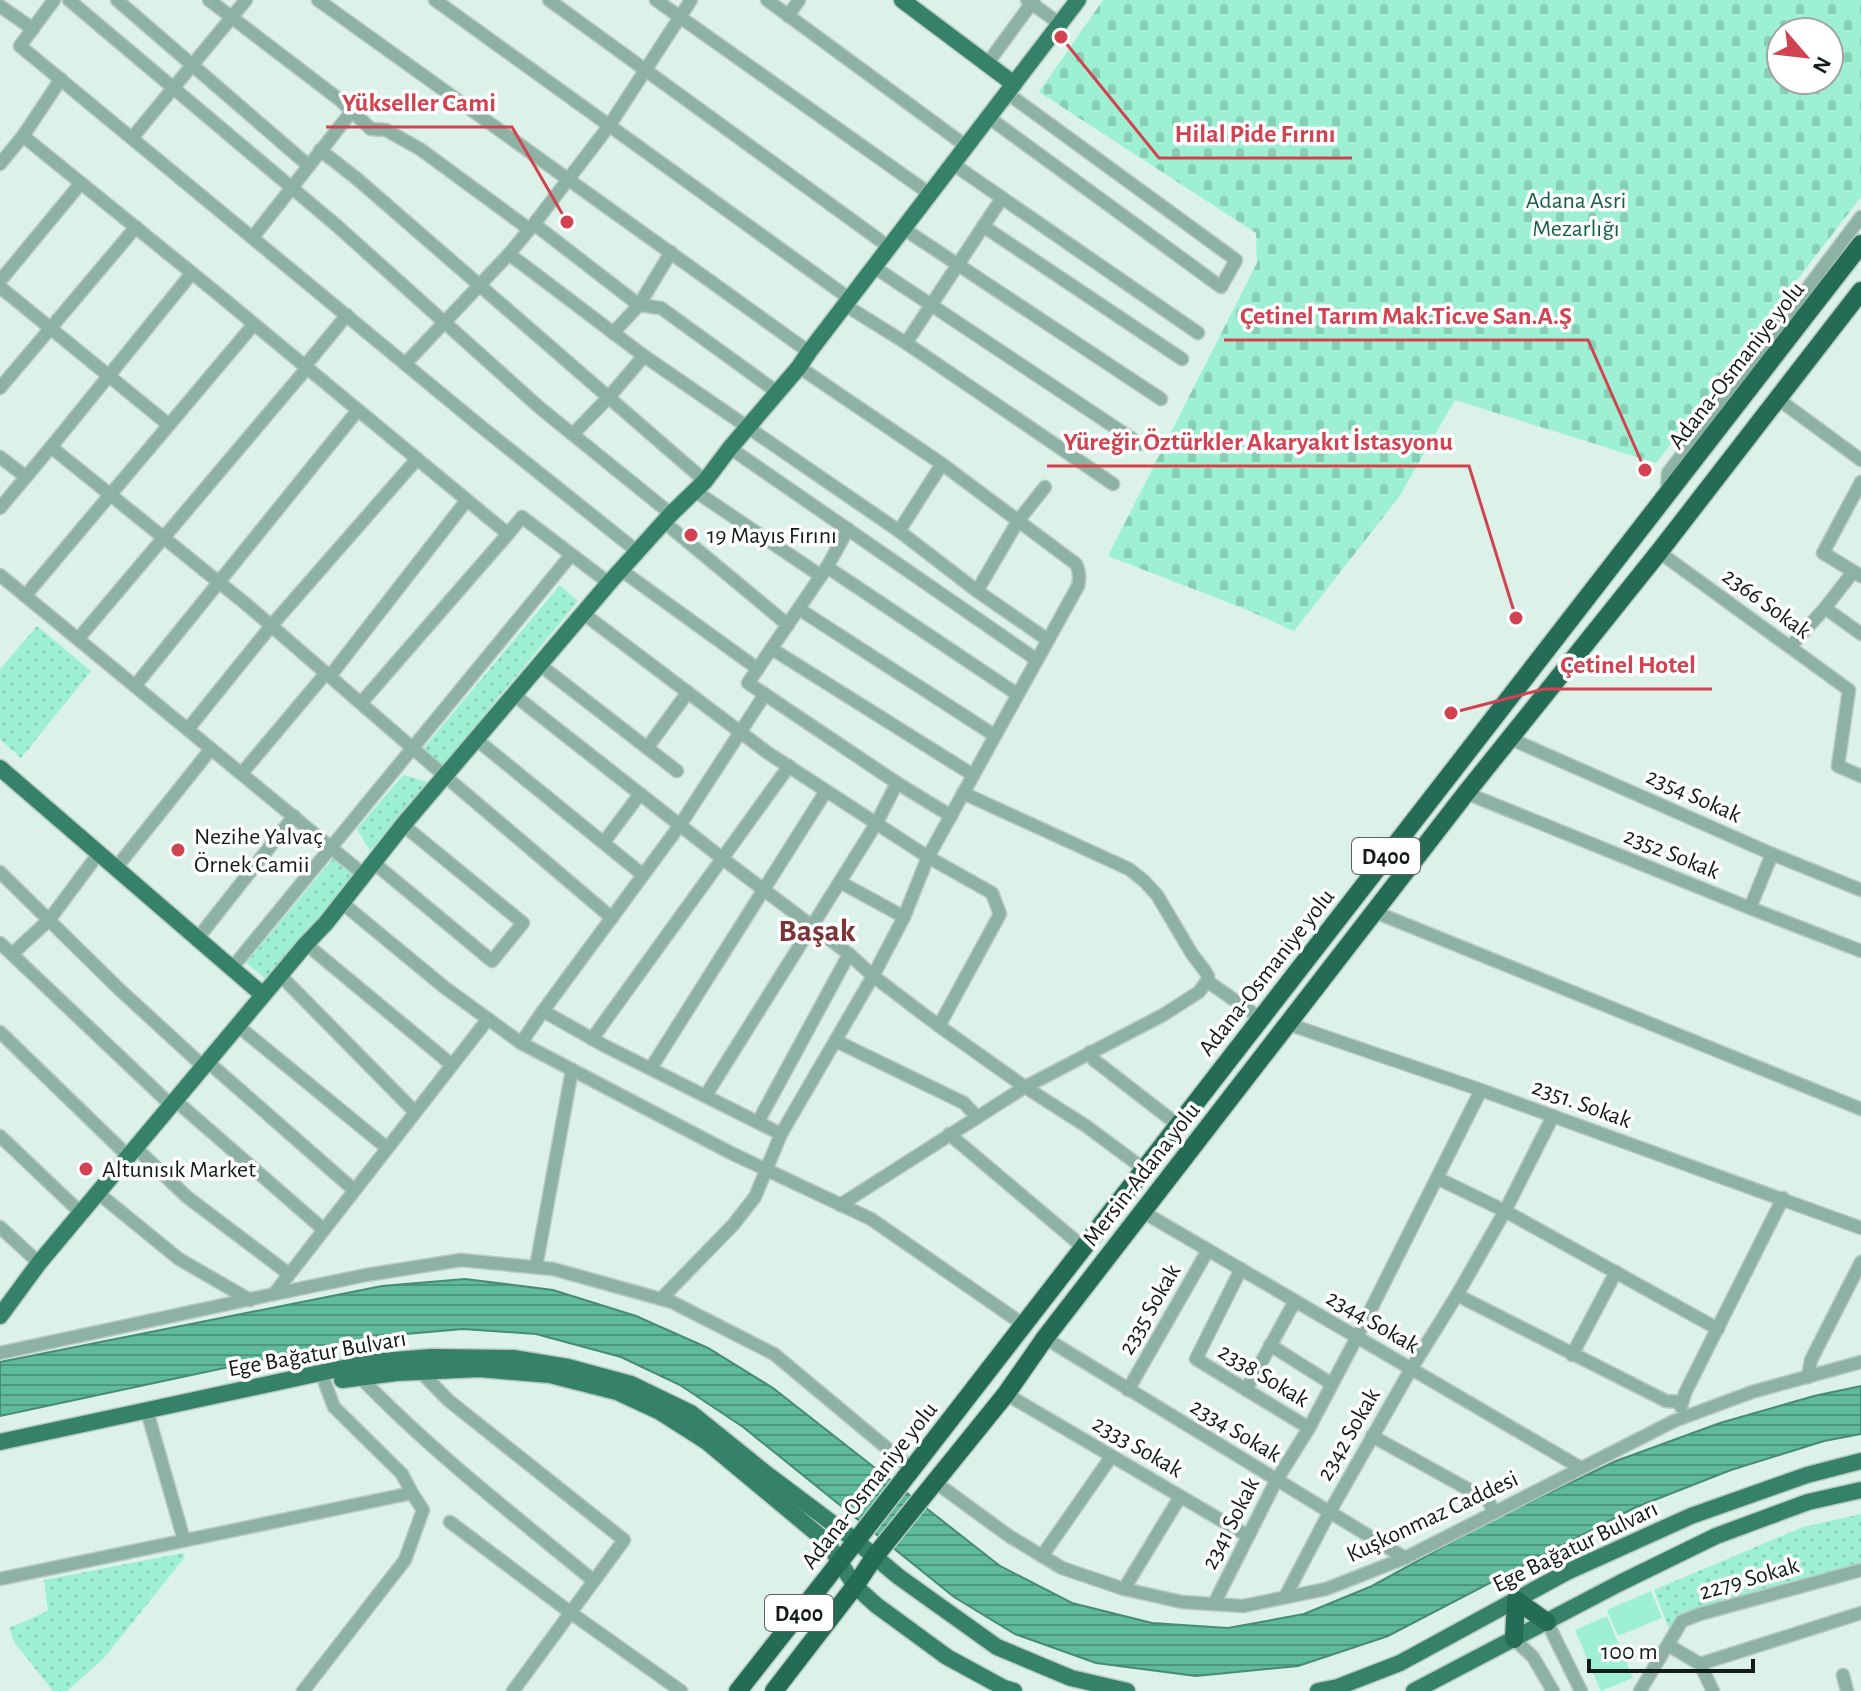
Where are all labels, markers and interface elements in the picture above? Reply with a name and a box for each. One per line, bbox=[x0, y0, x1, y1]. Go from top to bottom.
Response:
north arrow bbox=[1765, 16, 1845, 96]
text: N bbox=[1808, 53, 1835, 77]
callout: Yükseller Cami bbox=[326, 77, 512, 127]
text: Yükseller Cami bbox=[342, 90, 496, 116]
callout: Hilal Pide Fırını bbox=[1159, 108, 1352, 158]
text: Hilal Pide Fırını bbox=[1174, 121, 1336, 147]
park label: Adana Asri Mezarlığı bbox=[1526, 189, 1626, 241]
street label: Adana-Osmaniye yolu bbox=[1664, 278, 1809, 454]
callout: Çetinel Tarım Mak.Tic.ve San.A.Ş bbox=[1224, 290, 1588, 340]
text: Çetinel Tarım Mak.Tic.ve San.A.Ş bbox=[1240, 303, 1572, 329]
callout: Yüreğir Öztürkler Akaryakıt İstasyonu bbox=[1047, 416, 1469, 466]
text: Yüreğir Öztürkler Akaryakıt İstasyonu bbox=[1063, 428, 1453, 455]
place label: 19 Mayıs Fırını bbox=[707, 524, 837, 548]
marker: 19 Mayıs Fırını bbox=[682, 526, 700, 544]
street label: 2366 Sokak bbox=[1718, 564, 1815, 644]
callout: Çetinel Hotel bbox=[1544, 639, 1712, 689]
text: Çetinel Hotel bbox=[1560, 652, 1696, 678]
street label: 2354 Sokak bbox=[1642, 764, 1745, 828]
street label: 2352 Sokak bbox=[1620, 824, 1723, 884]
place label: Nezihe Yalvaç Örnek Camii bbox=[194, 825, 322, 877]
road number: D400 bbox=[1352, 838, 1420, 874]
marker: Nezihe Yalvaç Örnek Camii bbox=[169, 841, 187, 859]
street label: Adana-Osmaniye yolu bbox=[1194, 885, 1339, 1061]
district label: Başak bbox=[778, 915, 856, 947]
street label: 2351. Sokak bbox=[1529, 1075, 1635, 1133]
street label: Mersin-Adana yolu bbox=[1079, 1098, 1205, 1251]
place label: Altunısık Market bbox=[102, 1158, 256, 1182]
marker: Altunısık Market bbox=[77, 1160, 95, 1178]
street label: 2335 Sokak bbox=[1115, 1260, 1185, 1359]
street label: 2344 Sokak bbox=[1322, 1286, 1423, 1358]
street label: Ege Bağatur Bulvarı bbox=[226, 1327, 408, 1381]
street label: 2338 Sokak bbox=[1214, 1340, 1313, 1412]
street label: 2342 Sokak bbox=[1313, 1384, 1385, 1485]
street label: 2334 Sokak bbox=[1186, 1394, 1285, 1467]
street label: Adana-Osmaniye yolu bbox=[797, 1398, 942, 1574]
street label: 2333 Sokak bbox=[1088, 1412, 1187, 1482]
street label: Kuşkonmaz Caddesi bbox=[1343, 1467, 1522, 1567]
street label: 2341 Sokak bbox=[1198, 1474, 1264, 1573]
street label: Ege Bağatur Bulvarı bbox=[1489, 1497, 1662, 1597]
street label: 2279 Sokak bbox=[1697, 1553, 1802, 1605]
road number: D400 bbox=[765, 1595, 833, 1631]
scale bar bbox=[1589, 1623, 1753, 1673]
text: 100 m bbox=[1601, 1640, 1658, 1664]

